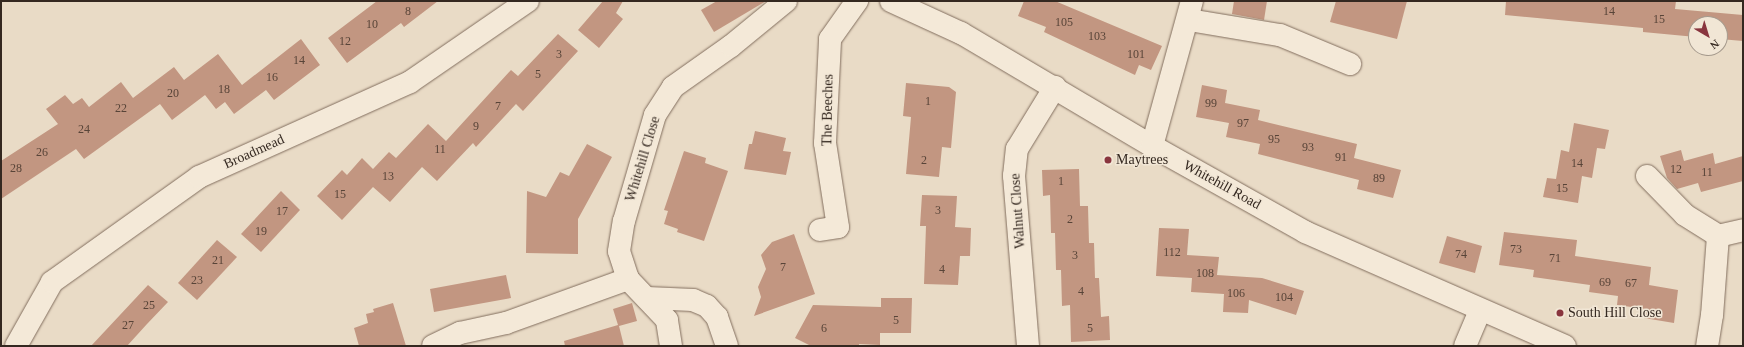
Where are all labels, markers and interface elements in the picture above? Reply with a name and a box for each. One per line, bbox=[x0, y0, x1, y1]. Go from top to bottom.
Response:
house number: 8 bbox=[405, 5, 411, 19]
house number: 14 bbox=[1603, 5, 1615, 19]
house number: 15 bbox=[1653, 13, 1665, 27]
house number: 105 bbox=[1055, 16, 1073, 30]
north arrow bbox=[1688, 16, 1728, 56]
house number: 10 bbox=[366, 18, 378, 32]
house number: 103 bbox=[1088, 30, 1106, 44]
house number: 12 bbox=[339, 35, 351, 49]
text: N bbox=[1708, 37, 1722, 52]
house number: 3 bbox=[556, 48, 562, 62]
house number: 101 bbox=[1127, 48, 1145, 62]
house number: 14 bbox=[293, 54, 305, 68]
house number: 5 bbox=[535, 68, 541, 82]
house number: 16 bbox=[266, 71, 278, 85]
street label: The Beeches bbox=[819, 74, 837, 146]
house number: 18 bbox=[218, 83, 230, 97]
house number: 20 bbox=[167, 87, 179, 101]
house number: 1 bbox=[925, 95, 931, 109]
house number: 99 bbox=[1205, 97, 1217, 111]
house number: 7 bbox=[495, 100, 501, 114]
house number: 22 bbox=[115, 102, 127, 116]
street label: Whitehill Close bbox=[622, 114, 664, 204]
house number: 97 bbox=[1237, 117, 1249, 131]
house number: 9 bbox=[473, 120, 479, 134]
house number: 24 bbox=[78, 123, 90, 137]
street label: Broadmead bbox=[221, 131, 287, 173]
house number: 95 bbox=[1268, 133, 1280, 147]
house number: 93 bbox=[1302, 141, 1314, 155]
house number: 11 bbox=[434, 143, 446, 157]
house number: 26 bbox=[36, 146, 48, 160]
house number: 91 bbox=[1335, 151, 1347, 165]
place label: Maytrees bbox=[1116, 152, 1168, 168]
house number: 2 bbox=[921, 154, 927, 168]
marker: Maytrees bbox=[1103, 155, 1113, 165]
street label: Whitehill Road bbox=[1180, 157, 1264, 213]
house number: 14 bbox=[1571, 157, 1583, 171]
house number: 28 bbox=[10, 162, 22, 176]
house number: 12 bbox=[1670, 163, 1682, 177]
house number: 11 bbox=[1701, 166, 1713, 180]
house number: 13 bbox=[382, 170, 394, 184]
house number: 89 bbox=[1373, 172, 1385, 186]
street label: Walnut Close bbox=[1007, 173, 1029, 249]
house number: 1 bbox=[1058, 175, 1064, 189]
house number: 15 bbox=[1556, 182, 1568, 196]
house number: 15 bbox=[334, 188, 346, 202]
house number: 3 bbox=[935, 204, 941, 218]
house number: 17 bbox=[276, 205, 288, 219]
house number: 2 bbox=[1067, 213, 1073, 227]
house number: 19 bbox=[255, 225, 267, 239]
house number: 73 bbox=[1510, 243, 1522, 257]
house number: 112 bbox=[1163, 246, 1181, 260]
house number: 74 bbox=[1455, 248, 1467, 262]
house number: 3 bbox=[1072, 249, 1078, 263]
house number: 71 bbox=[1549, 252, 1561, 266]
house number: 21 bbox=[212, 254, 224, 268]
house number: 7 bbox=[780, 261, 786, 275]
house number: 4 bbox=[939, 263, 945, 277]
house number: 108 bbox=[1196, 267, 1214, 281]
house number: 23 bbox=[191, 274, 203, 288]
house number: 69 bbox=[1599, 276, 1611, 290]
house number: 67 bbox=[1625, 277, 1637, 291]
house number: 4 bbox=[1078, 285, 1084, 299]
house number: 106 bbox=[1227, 287, 1245, 301]
house number: 104 bbox=[1275, 291, 1293, 305]
house number: 25 bbox=[143, 299, 155, 313]
place label: South Hill Close bbox=[1568, 305, 1661, 321]
marker: South Hill Close bbox=[1555, 308, 1565, 318]
house number: 5 bbox=[893, 314, 899, 328]
house number: 27 bbox=[122, 319, 134, 333]
house number: 6 bbox=[821, 322, 827, 336]
house number: 5 bbox=[1087, 322, 1093, 336]

